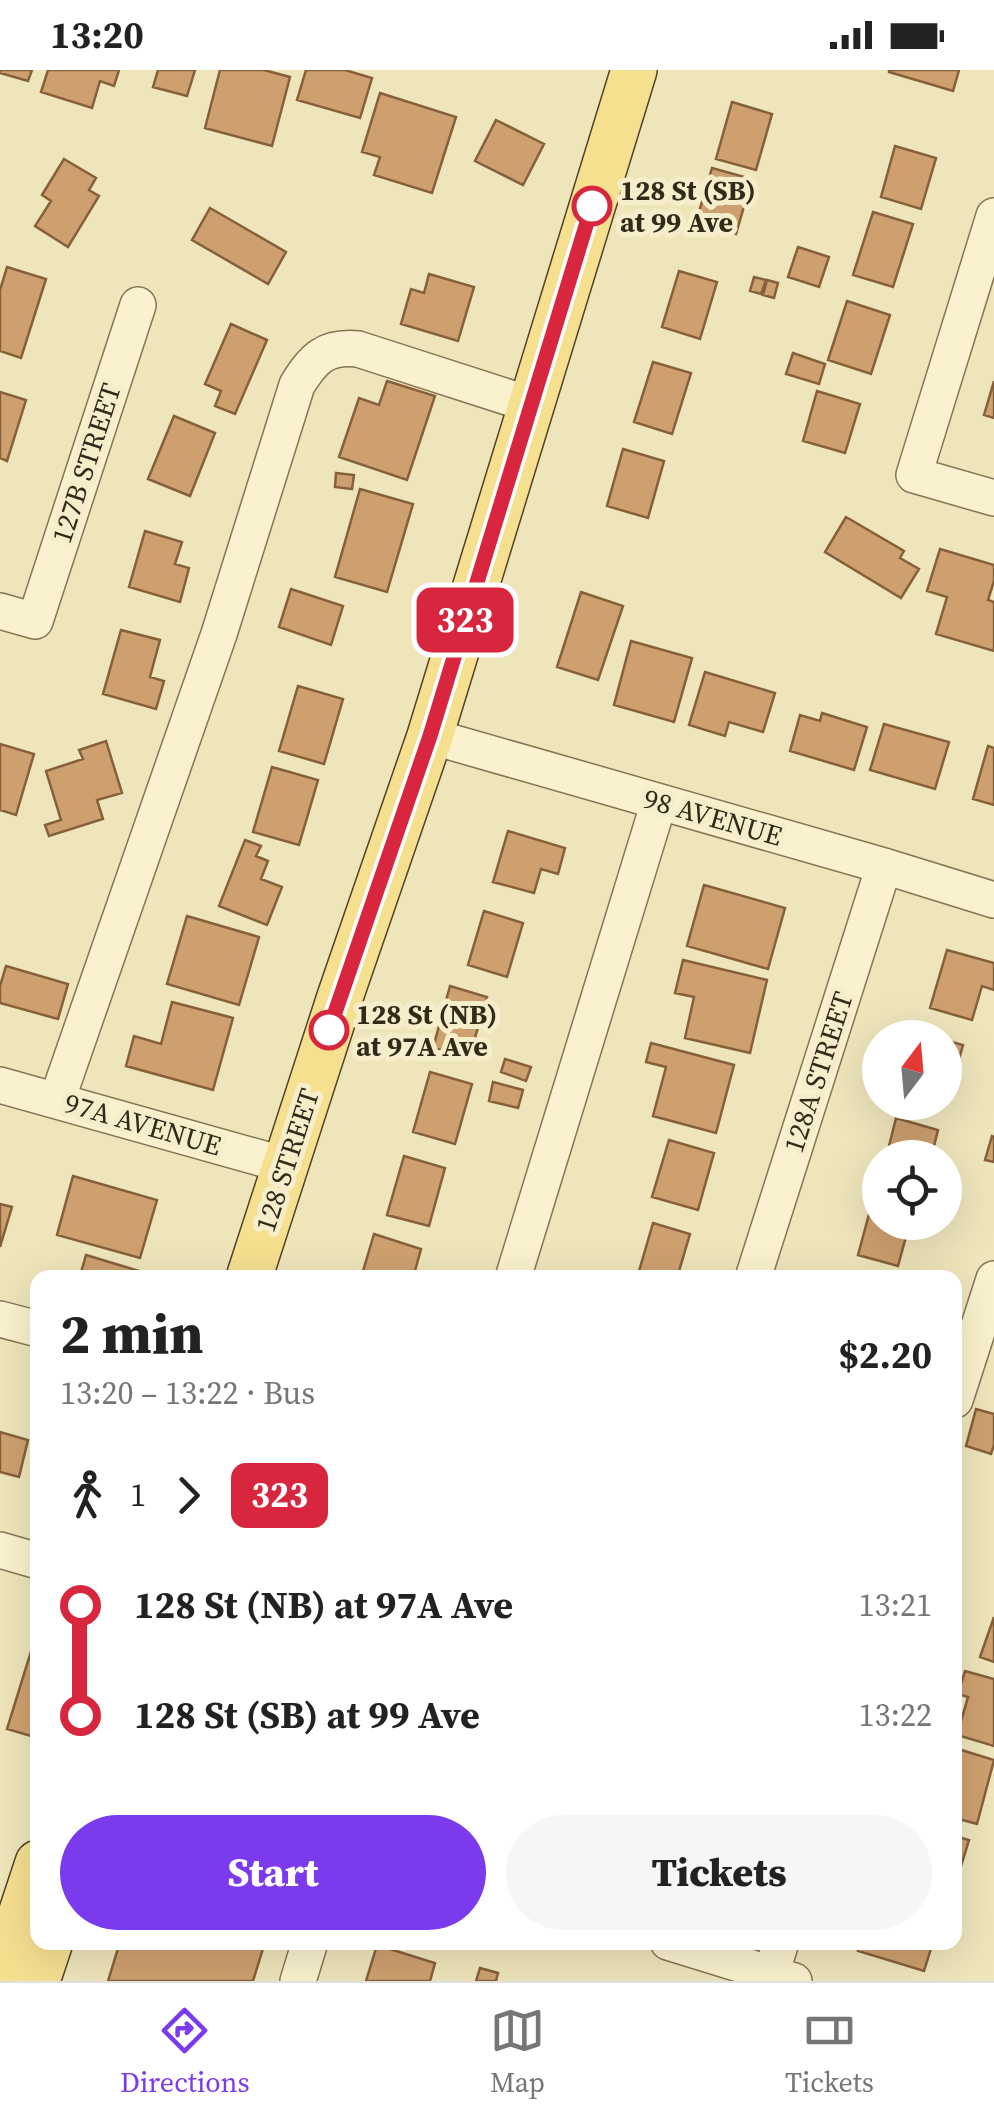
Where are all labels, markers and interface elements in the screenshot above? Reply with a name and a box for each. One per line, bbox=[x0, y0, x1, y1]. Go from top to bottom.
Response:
text: 13:20 bbox=[50, 9, 144, 61]
place label: 128 St (SB) at 99 Ave bbox=[620, 171, 756, 241]
marker: 128 St (SB) at 99 Ave bbox=[573, 187, 611, 225]
street label: 127B STREET bbox=[42, 378, 130, 548]
line badge: 323 bbox=[408, 588, 522, 652]
text: 323 bbox=[437, 596, 493, 644]
street label: 98 AVENUE bbox=[639, 779, 787, 855]
street label: 128A STREET bbox=[774, 987, 862, 1157]
place label: 128 St (NB) at 97A Ave bbox=[356, 995, 497, 1065]
marker: 128 St (NB) at 97A Ave bbox=[310, 1011, 348, 1049]
north arrow bbox=[862, 1020, 962, 1120]
map controls bbox=[862, 1020, 962, 1240]
street label: 128 STREET bbox=[246, 1083, 328, 1236]
street label: 97A AVENUE bbox=[60, 1084, 226, 1164]
button: locate bbox=[862, 1140, 962, 1240]
text: 2 min bbox=[60, 1296, 203, 1371]
text: $2.20 bbox=[838, 1329, 932, 1381]
text: 13:20 – 13:22 · Bus bbox=[60, 1371, 315, 1415]
icon: walk bbox=[60, 1468, 115, 1523]
icon: forward bbox=[161, 1468, 216, 1523]
text: 323 bbox=[251, 1471, 308, 1519]
text: 1 bbox=[130, 1473, 146, 1517]
text: 128 St (NB) at 97A Ave bbox=[134, 1579, 513, 1631]
text: 13:21 bbox=[858, 1583, 932, 1627]
text: 128 St (SB) at 99 Ave bbox=[134, 1689, 480, 1741]
text: 13:22 bbox=[858, 1693, 932, 1737]
button: Start bbox=[60, 1815, 486, 1930]
button: Tickets bbox=[506, 1815, 932, 1930]
tab: Directions bbox=[120, 2003, 250, 2101]
tab: Map bbox=[490, 2003, 545, 2101]
tab: Tickets bbox=[785, 2003, 874, 2101]

